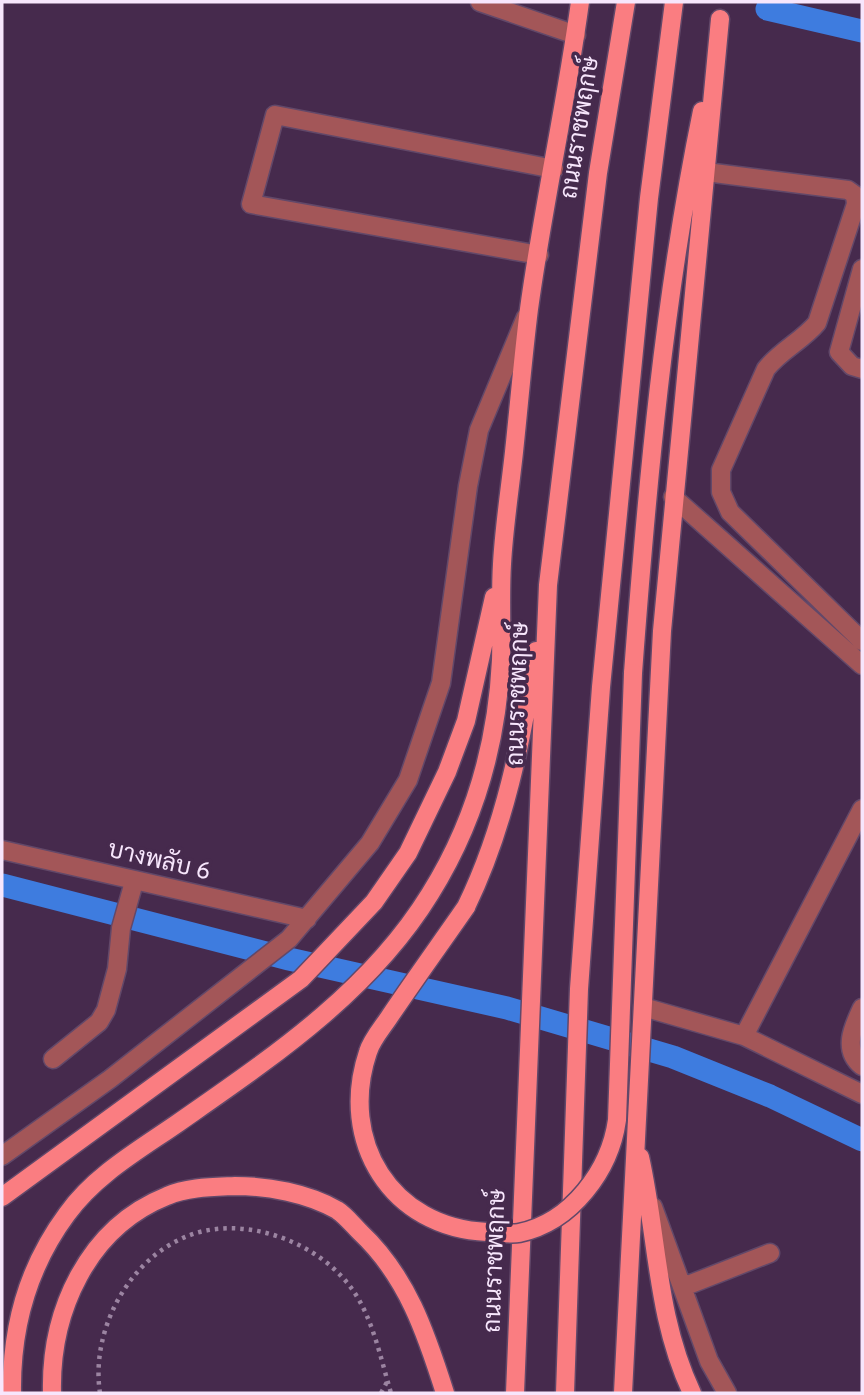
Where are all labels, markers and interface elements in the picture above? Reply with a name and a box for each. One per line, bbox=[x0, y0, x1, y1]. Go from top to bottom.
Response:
street label: ถนนราชพฤกษ์ bbox=[552, 54, 607, 201]
street label: ถนนราชพฤกษ์ bbox=[499, 621, 537, 766]
street label: บางพลับ 6 bbox=[105, 835, 214, 888]
street label: ถนนราชพฤกษ์ bbox=[476, 1188, 514, 1333]

